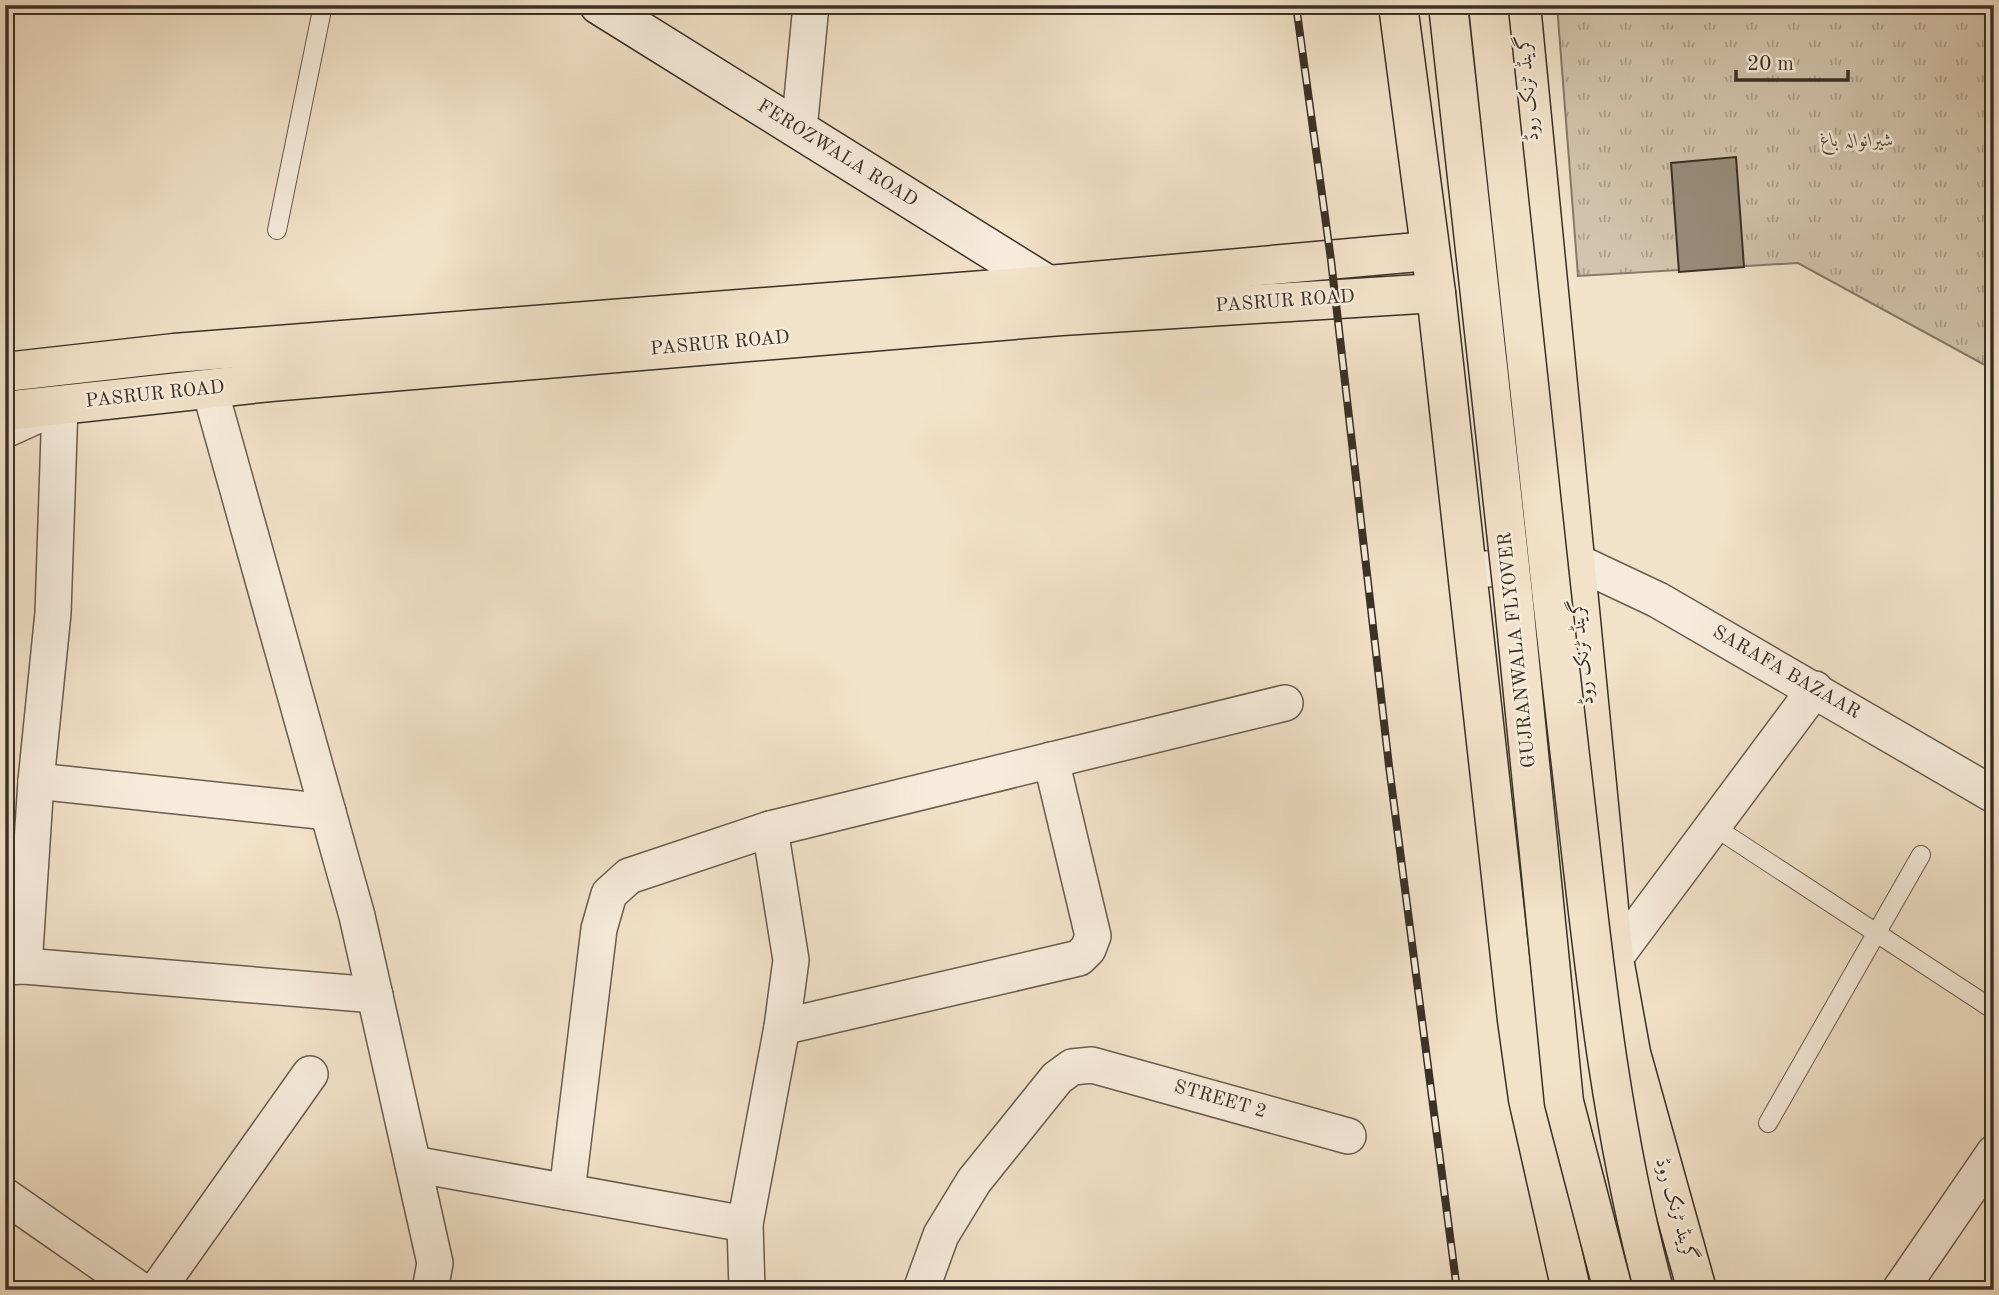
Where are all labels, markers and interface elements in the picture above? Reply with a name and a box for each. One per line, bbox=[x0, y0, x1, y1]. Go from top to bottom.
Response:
street label: گرینڈ ٹرنک روڈ bbox=[1510, 34, 1543, 142]
scale bar bbox=[1736, 38, 1848, 82]
text: 20 m bbox=[1747, 54, 1794, 75]
street label: FEROZWALA ROAD bbox=[754, 97, 920, 211]
park label: شیرانوالہ باغ bbox=[1820, 132, 1894, 155]
street label: PASRUR ROAD bbox=[1215, 288, 1355, 316]
street label: PASRUR ROAD bbox=[650, 328, 790, 360]
street label: PASRUR ROAD bbox=[85, 378, 225, 412]
street label: GUJRANWALA FLYOVER bbox=[1496, 531, 1540, 769]
street label: گرینڈ ٹرنک روڈ bbox=[1563, 598, 1598, 706]
street label: SARAFA BAZAAR bbox=[1709, 623, 1863, 723]
street label: STREET 2 bbox=[1172, 1078, 1268, 1122]
street label: گرینڈ ٹرنک روڈ bbox=[1651, 1155, 1704, 1264]

